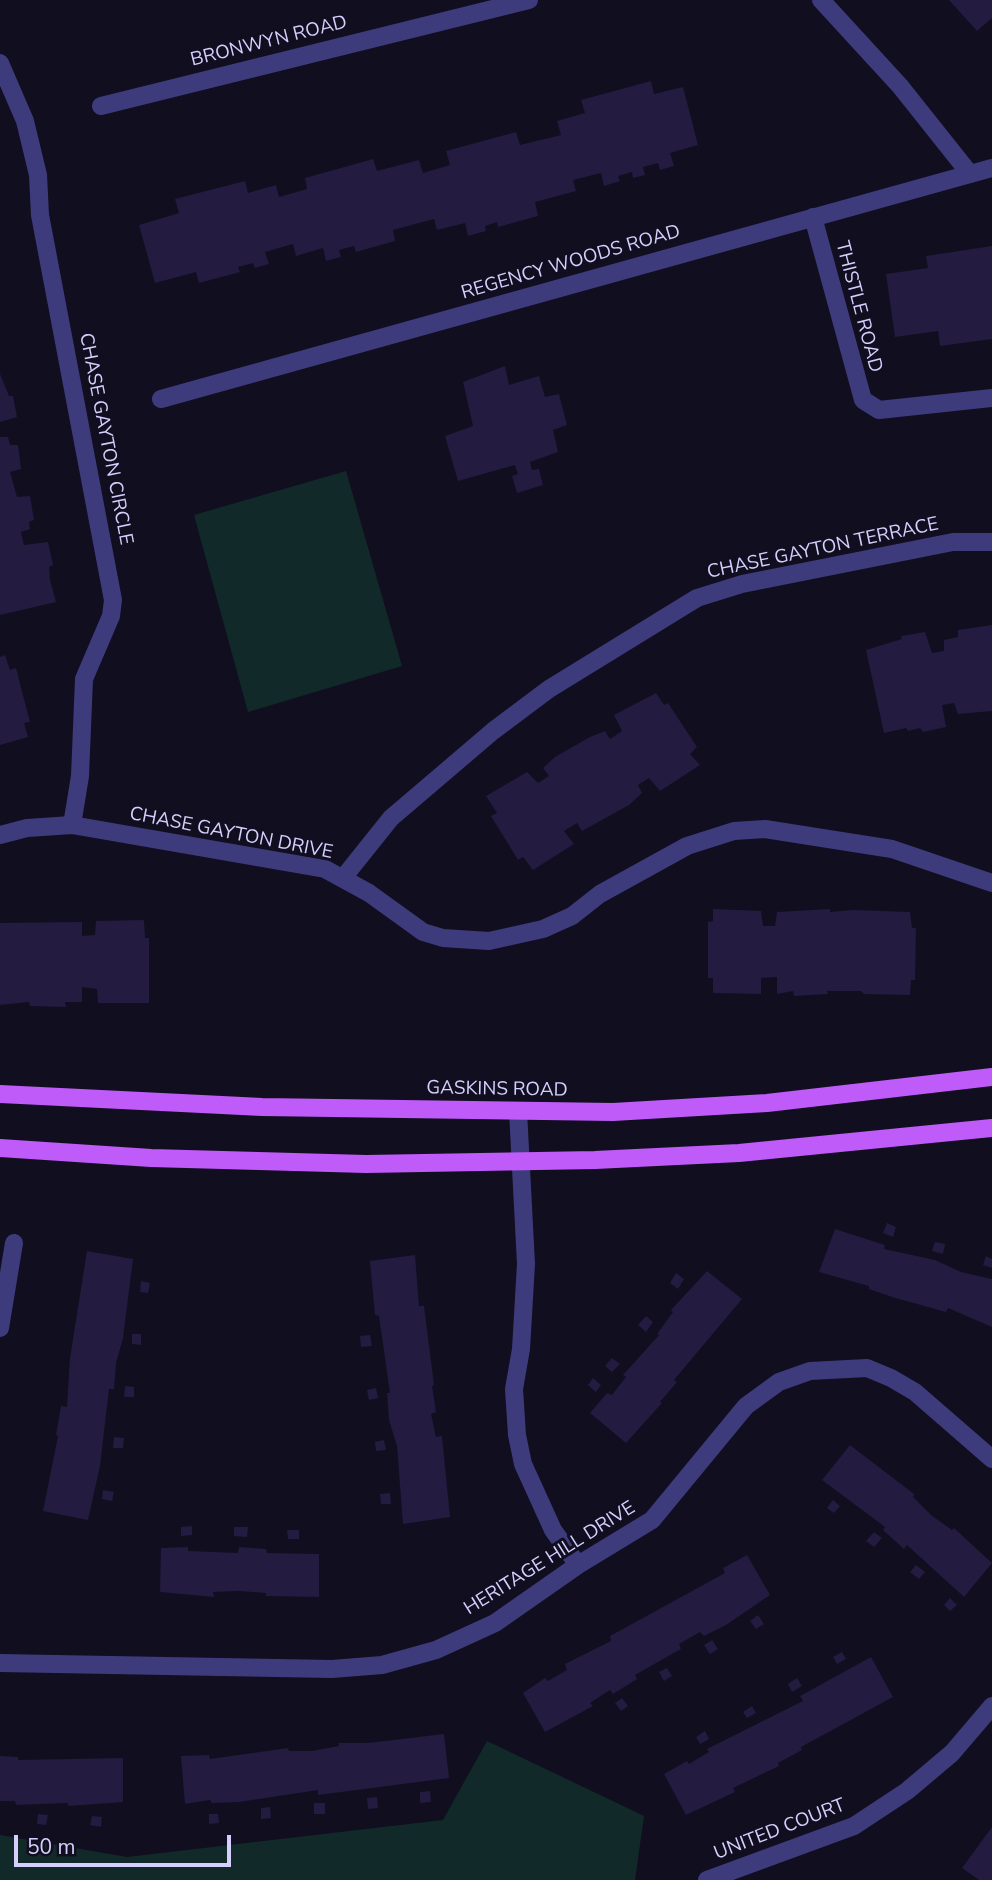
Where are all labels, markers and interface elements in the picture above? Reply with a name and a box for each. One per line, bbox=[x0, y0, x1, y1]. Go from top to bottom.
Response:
street label: BRONWYN ROAD bbox=[188, 12, 350, 72]
street label: REGENCY WOODS ROAD bbox=[459, 221, 683, 305]
street label: THISTLE ROAD bbox=[830, 239, 886, 375]
street label: CHASE GAYTON CIRCLE bbox=[73, 331, 137, 547]
street label: CHASE GAYTON TERRACE bbox=[705, 513, 941, 585]
street label: CHASE GAYTON DRIVE bbox=[127, 803, 335, 865]
street label: GASKINS ROAD bbox=[426, 1077, 568, 1103]
street label: HERITAGE HILL DRIVE bbox=[460, 1497, 640, 1621]
street label: UNITED COURT bbox=[711, 1794, 849, 1866]
scale bar bbox=[18, 1820, 234, 1864]
text: 50 m bbox=[27, 1833, 76, 1861]

